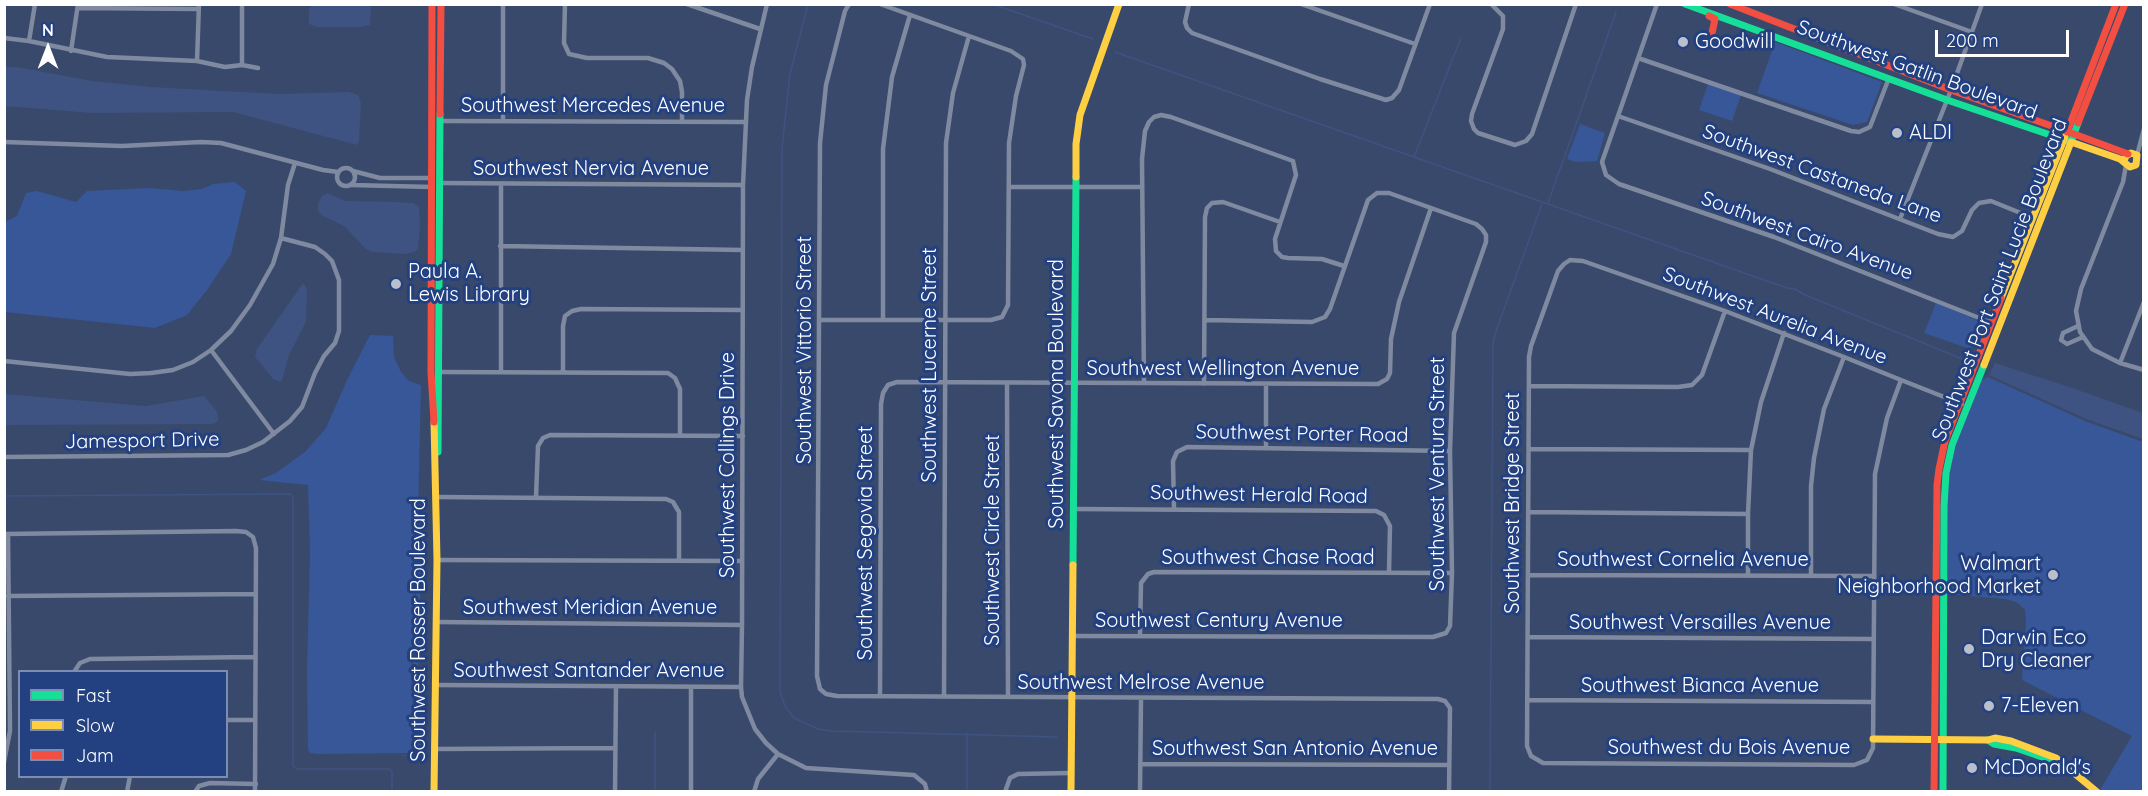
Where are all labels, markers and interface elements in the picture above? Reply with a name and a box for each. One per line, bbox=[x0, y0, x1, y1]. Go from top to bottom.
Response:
street label: Southwest Gatlin Boulevard bbox=[1794, 15, 2040, 125]
north arrow bbox=[18, 18, 78, 78]
scale bar bbox=[1938, 18, 2072, 56]
text: N bbox=[42, 20, 54, 40]
text: 200 m bbox=[1946, 29, 1999, 52]
place label: Goodwill bbox=[1695, 30, 1774, 54]
marker: Goodwill bbox=[1676, 35, 1690, 49]
street label: Southwest Mercedes Avenue bbox=[461, 94, 725, 118]
street label: Southwest Port Saint Lucie Boulevard bbox=[1927, 115, 2073, 445]
street label: Southwest Castaneda Lane bbox=[1699, 120, 1945, 228]
place label: ALDI bbox=[1909, 121, 1952, 145]
marker: ALDI bbox=[1890, 126, 1904, 140]
street label: Southwest Nervia Avenue bbox=[473, 157, 709, 181]
street label: Southwest Cairo Avenue bbox=[1698, 187, 1916, 285]
street label: Southwest Vittorio Street bbox=[793, 236, 817, 464]
street label: Southwest Lucerne Street bbox=[918, 247, 942, 483]
street label: Southwest Savona Boulevard bbox=[1045, 259, 1069, 529]
place label: Paula A. Lewis Library bbox=[408, 260, 530, 307]
street label: Southwest Aurelia Avenue bbox=[1659, 262, 1891, 370]
marker: Paula A. Lewis Library bbox=[389, 277, 403, 291]
street label: Southwest Collings Drive bbox=[716, 352, 740, 578]
street label: Southwest Wellington Avenue bbox=[1087, 357, 1359, 381]
street label: Southwest Ventura Street bbox=[1426, 357, 1450, 591]
street label: Southwest Bridge Street bbox=[1501, 392, 1525, 614]
street label: Southwest Porter Road bbox=[1195, 420, 1409, 448]
street label: Southwest Segovia Street bbox=[854, 426, 878, 660]
street label: Jamesport Drive bbox=[64, 428, 220, 454]
street label: Southwest Circle Street bbox=[981, 434, 1005, 646]
street label: Southwest Herald Road bbox=[1150, 481, 1368, 509]
street label: Southwest Rosser Boulevard bbox=[407, 498, 431, 762]
street label: Southwest Chase Road bbox=[1161, 546, 1375, 570]
street label: Southwest Cornelia Avenue bbox=[1557, 548, 1809, 572]
place label: Walmart Neighborhood Market bbox=[1837, 552, 2041, 599]
marker: Walmart Neighborhood Market bbox=[2046, 568, 2060, 582]
street label: Southwest Meridian Avenue bbox=[463, 596, 717, 620]
street label: Southwest Century Avenue bbox=[1095, 609, 1343, 633]
street label: Southwest Versailles Avenue bbox=[1569, 611, 1831, 635]
place label: Darwin Eco Dry Cleaner bbox=[1981, 626, 2091, 673]
marker: Darwin Eco Dry Cleaner bbox=[1962, 642, 1976, 656]
street label: Southwest Santander Avenue bbox=[453, 659, 725, 683]
legend bbox=[18, 670, 228, 778]
street label: Southwest Melrose Avenue bbox=[1017, 671, 1265, 695]
street label: Southwest Bianca Avenue bbox=[1581, 674, 1819, 698]
text: Fast bbox=[76, 684, 111, 707]
place label: 7-Eleven bbox=[2001, 694, 2079, 718]
marker: 7-Eleven bbox=[1982, 699, 1996, 713]
text: Slow bbox=[76, 714, 114, 737]
street label: Southwest du Bois Avenue bbox=[1608, 736, 1850, 760]
street label: Southwest San Antonio Avenue bbox=[1152, 737, 1438, 761]
text: Jam bbox=[76, 744, 114, 767]
place label: McDonald's bbox=[1984, 756, 2091, 780]
marker: McDonald's bbox=[1965, 761, 1979, 775]

